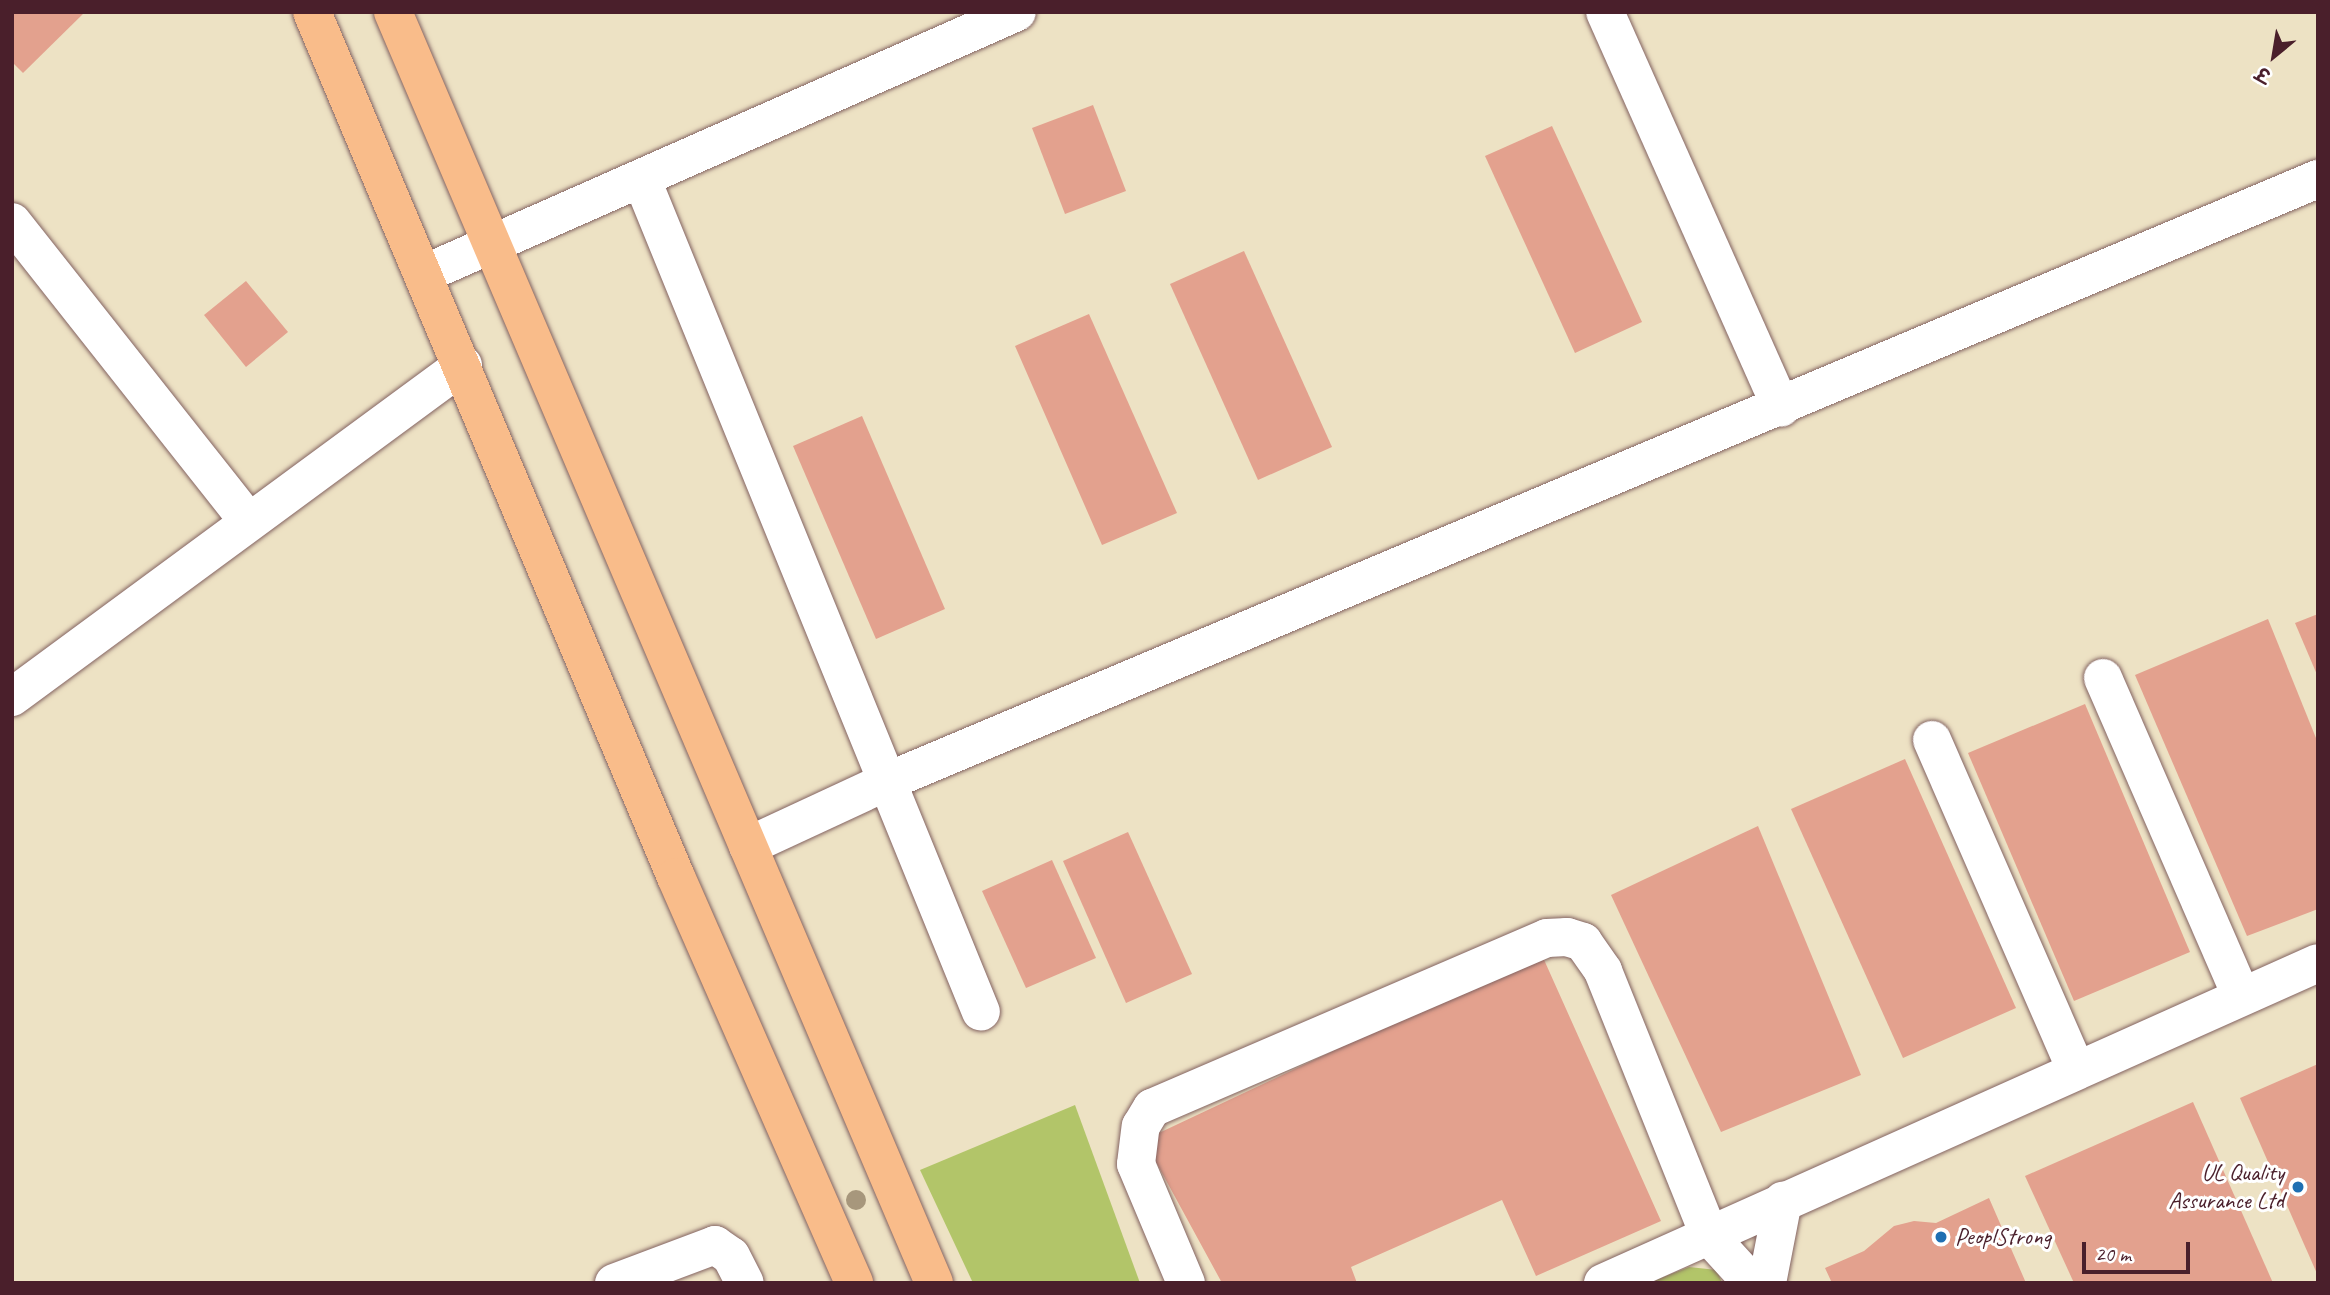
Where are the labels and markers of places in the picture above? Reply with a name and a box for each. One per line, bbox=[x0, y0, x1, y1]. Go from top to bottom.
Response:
place label: UL Quality Assurance Ltd bbox=[2168, 1159, 2284, 1215]
marker: UL Quality Assurance Ltd bbox=[2290, 1179, 2306, 1195]
place label: PeoplStrong bbox=[1955, 1223, 2051, 1251]
marker: PeoplStrong bbox=[1933, 1229, 1949, 1245]

